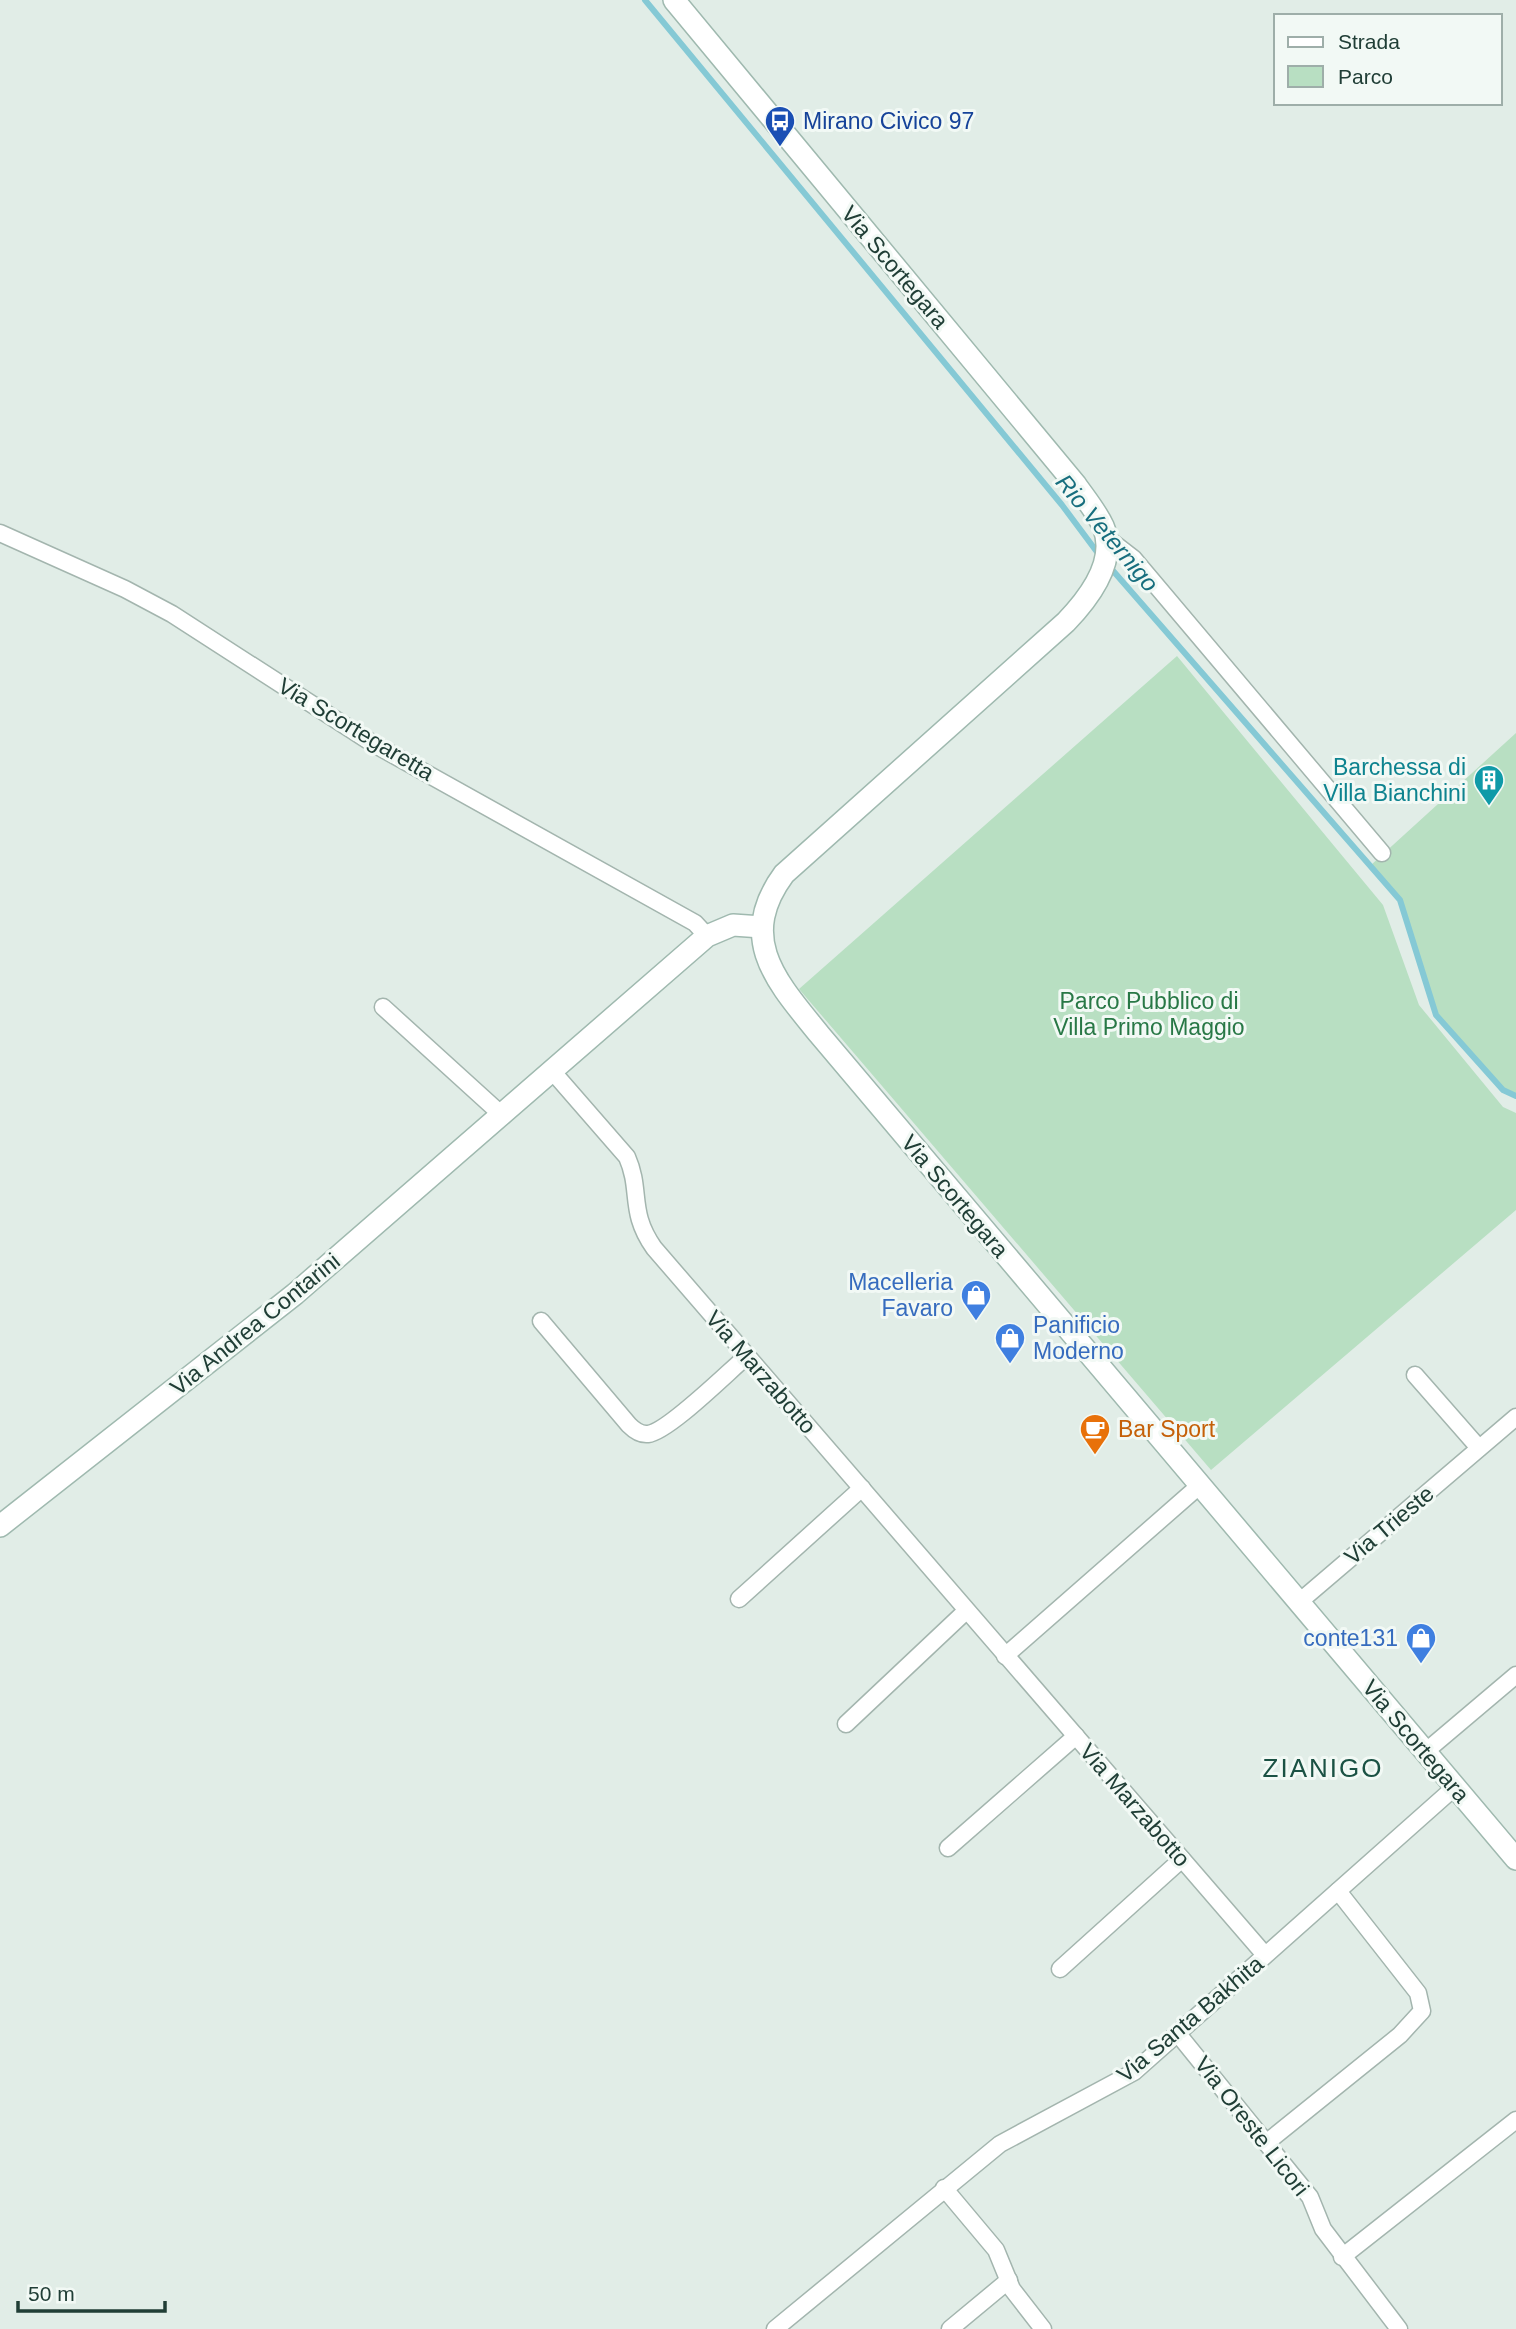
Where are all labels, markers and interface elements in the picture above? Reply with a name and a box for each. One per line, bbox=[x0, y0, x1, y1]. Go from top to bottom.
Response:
legend bbox=[1274, 14, 1502, 105]
text: Strada bbox=[1338, 30, 1400, 53]
text: Parco bbox=[1338, 65, 1393, 88]
bus stop icon: Mirano Civico 97 bbox=[763, 104, 797, 148]
place label: Mirano Civico 97 bbox=[803, 108, 974, 134]
street label: Via Scortegara bbox=[836, 201, 954, 334]
water label: Rio Veternigo bbox=[1051, 469, 1164, 597]
street label: Via Scortegaretta bbox=[273, 672, 439, 786]
place label: Barchessa di Villa Bianchini bbox=[1323, 754, 1466, 806]
building icon: Barchessa di Villa Bianchini bbox=[1472, 763, 1506, 807]
park label: Parco Pubblico di Villa Primo Maggio bbox=[1053, 988, 1245, 1040]
street label: Via Scortegara bbox=[896, 1130, 1014, 1263]
street label: Via Andrea Contarini bbox=[165, 1248, 345, 1400]
place label: Macelleria Favaro bbox=[848, 1269, 953, 1321]
shop icon: Macelleria Favaro bbox=[959, 1278, 993, 1322]
street label: Via Marzabotto bbox=[701, 1305, 821, 1439]
place label: Panificio Moderno bbox=[1033, 1312, 1124, 1364]
shop icon: Panificio Moderno bbox=[993, 1321, 1027, 1365]
cafe icon: Bar Sport bbox=[1078, 1412, 1112, 1456]
place label: Bar Sport bbox=[1118, 1416, 1216, 1442]
street label: Via Trieste bbox=[1339, 1480, 1439, 1570]
shop icon: conte131 bbox=[1404, 1621, 1438, 1665]
place label: conte131 bbox=[1303, 1625, 1398, 1651]
street label: Via Scortegara bbox=[1357, 1675, 1475, 1808]
street label: Via Marzabotto bbox=[1075, 1738, 1195, 1872]
district label: ZIANIGO bbox=[1263, 1753, 1383, 1783]
street label: Via Santa Bakhita bbox=[1112, 1950, 1268, 2088]
street label: Via Oreste Licori bbox=[1190, 2051, 1314, 2201]
scale bar bbox=[18, 2270, 164, 2314]
text: 50 m bbox=[28, 2282, 75, 2305]

